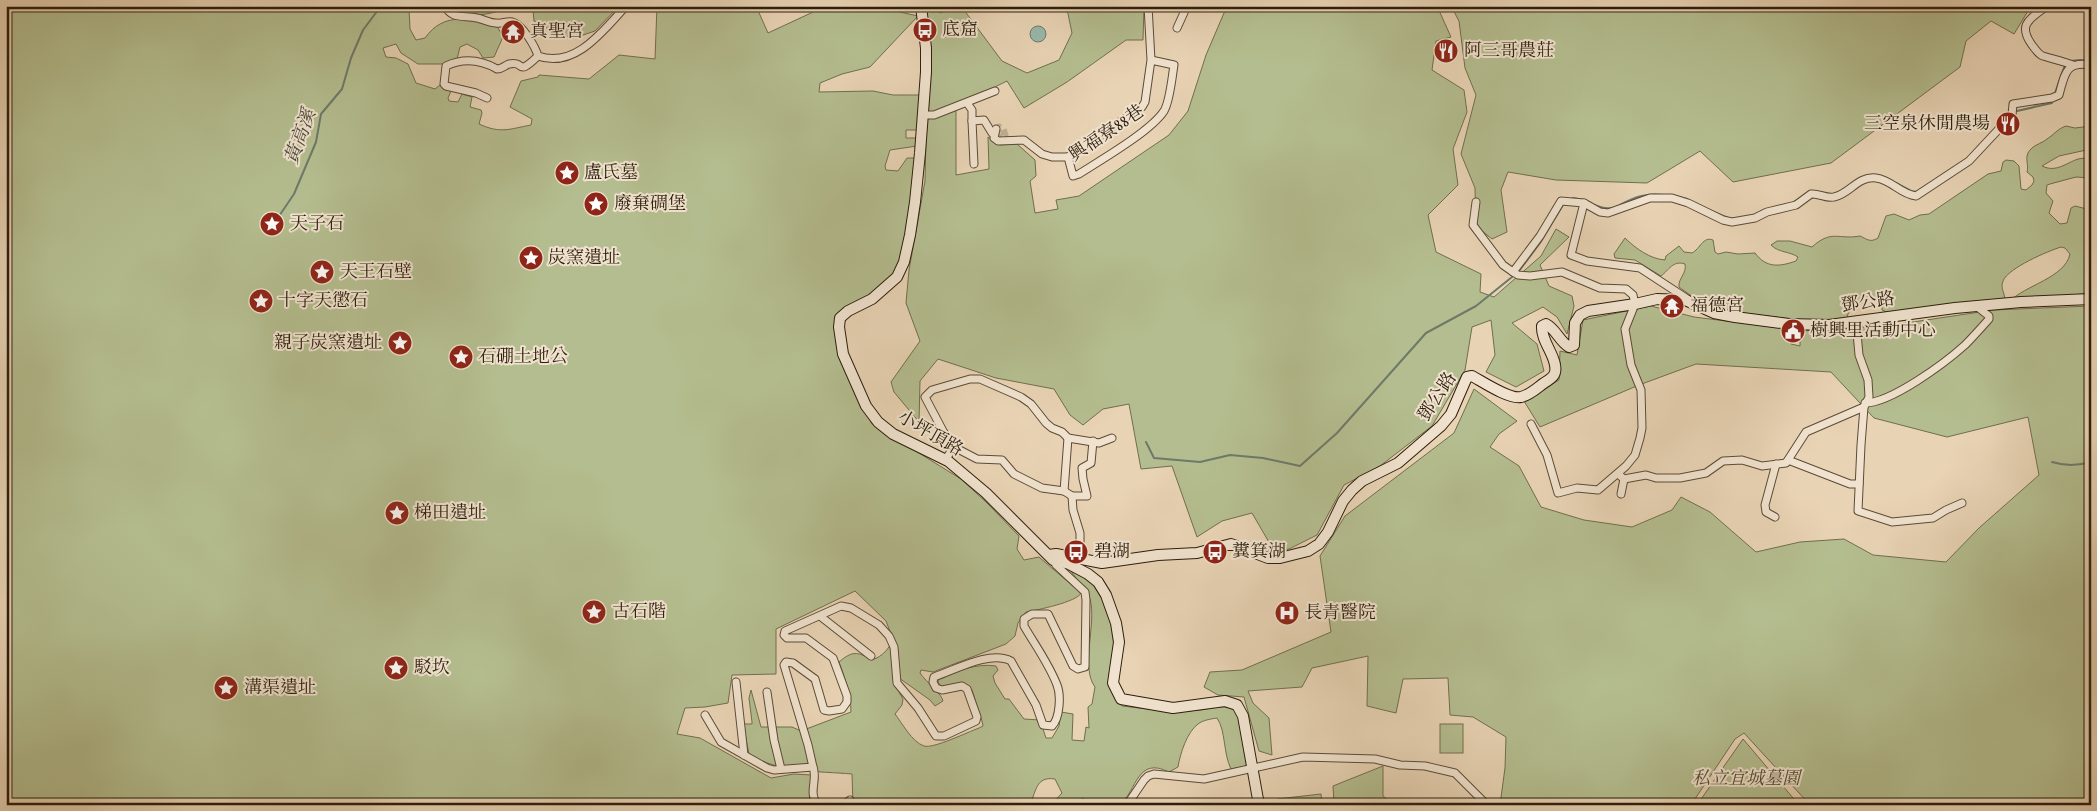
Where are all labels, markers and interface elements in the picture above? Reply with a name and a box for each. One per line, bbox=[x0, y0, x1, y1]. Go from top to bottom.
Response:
bus stop icon: 底窟 bbox=[912, 17, 938, 43]
temple icon: 真聖宮 bbox=[500, 19, 526, 45]
place label: 底窟 bbox=[942, 19, 978, 42]
place label: 真聖宮 bbox=[530, 21, 584, 44]
restaurant icon: 阿三哥農莊 bbox=[1433, 38, 1459, 64]
place label: 阿三哥農莊 bbox=[1464, 40, 1554, 63]
street label: 興福寮88巷 bbox=[1065, 100, 1149, 168]
water label: 黃高溪 bbox=[280, 104, 323, 168]
restaurant icon: 三空泉休閒農場 bbox=[1995, 111, 2021, 137]
place label: 三空泉休閒農場 bbox=[1864, 113, 1990, 136]
place icon: 盧氏墓 bbox=[554, 160, 580, 186]
place label: 盧氏墓 bbox=[584, 162, 638, 185]
place icon: 廢棄碉堡 bbox=[583, 191, 609, 217]
place label: 廢棄碉堡 bbox=[614, 193, 686, 216]
place icon: 天子石 bbox=[259, 211, 285, 237]
place label: 天子石 bbox=[290, 213, 344, 236]
place icon: 炭窯遺址 bbox=[518, 245, 544, 271]
place label: 炭窯遺址 bbox=[548, 247, 620, 270]
place icon: 天王石壁 bbox=[309, 259, 335, 285]
place label: 天王石壁 bbox=[340, 261, 412, 284]
place icon: 十字天懲石 bbox=[248, 288, 274, 314]
street label: 鄧公路 bbox=[1840, 288, 1896, 318]
place label: 十字天懲石 bbox=[278, 290, 368, 313]
temple icon: 福德宮 bbox=[1659, 293, 1685, 319]
place label: 福德宮 bbox=[1690, 295, 1744, 318]
public building icon: 樹興里活動中心 bbox=[1780, 318, 1806, 344]
place label: 樹興里活動中心 bbox=[1810, 320, 1936, 343]
place icon: 親子炭窯遺址 bbox=[387, 330, 413, 356]
place label: 親子炭窯遺址 bbox=[274, 332, 382, 355]
place icon: 石硼土地公 bbox=[448, 344, 474, 370]
place label: 石硼土地公 bbox=[478, 346, 568, 369]
street label: 鄧公路 bbox=[1414, 368, 1462, 426]
street label: 小坪頂路 bbox=[893, 406, 967, 462]
place icon: 梯田遺址 bbox=[384, 500, 410, 526]
place label: 梯田遺址 bbox=[414, 502, 486, 525]
bus stop icon: 碧湖 bbox=[1063, 539, 1089, 565]
bus stop icon: 糞箕湖 bbox=[1202, 539, 1228, 565]
place label: 碧湖 bbox=[1094, 541, 1130, 564]
place label: 糞箕湖 bbox=[1232, 541, 1286, 564]
place icon: 古石階 bbox=[581, 599, 607, 625]
hospital icon: 長青醫院 bbox=[1274, 600, 1300, 626]
place label: 古石階 bbox=[612, 601, 666, 624]
place label: 長青醫院 bbox=[1304, 602, 1376, 625]
place icon: 駁坎 bbox=[383, 655, 409, 681]
place label: 駁坎 bbox=[414, 657, 450, 680]
place icon: 溝渠遺址 bbox=[213, 675, 239, 701]
place label: 溝渠遺址 bbox=[244, 677, 316, 700]
park label: 私立宜城墓園 bbox=[1692, 768, 1803, 791]

